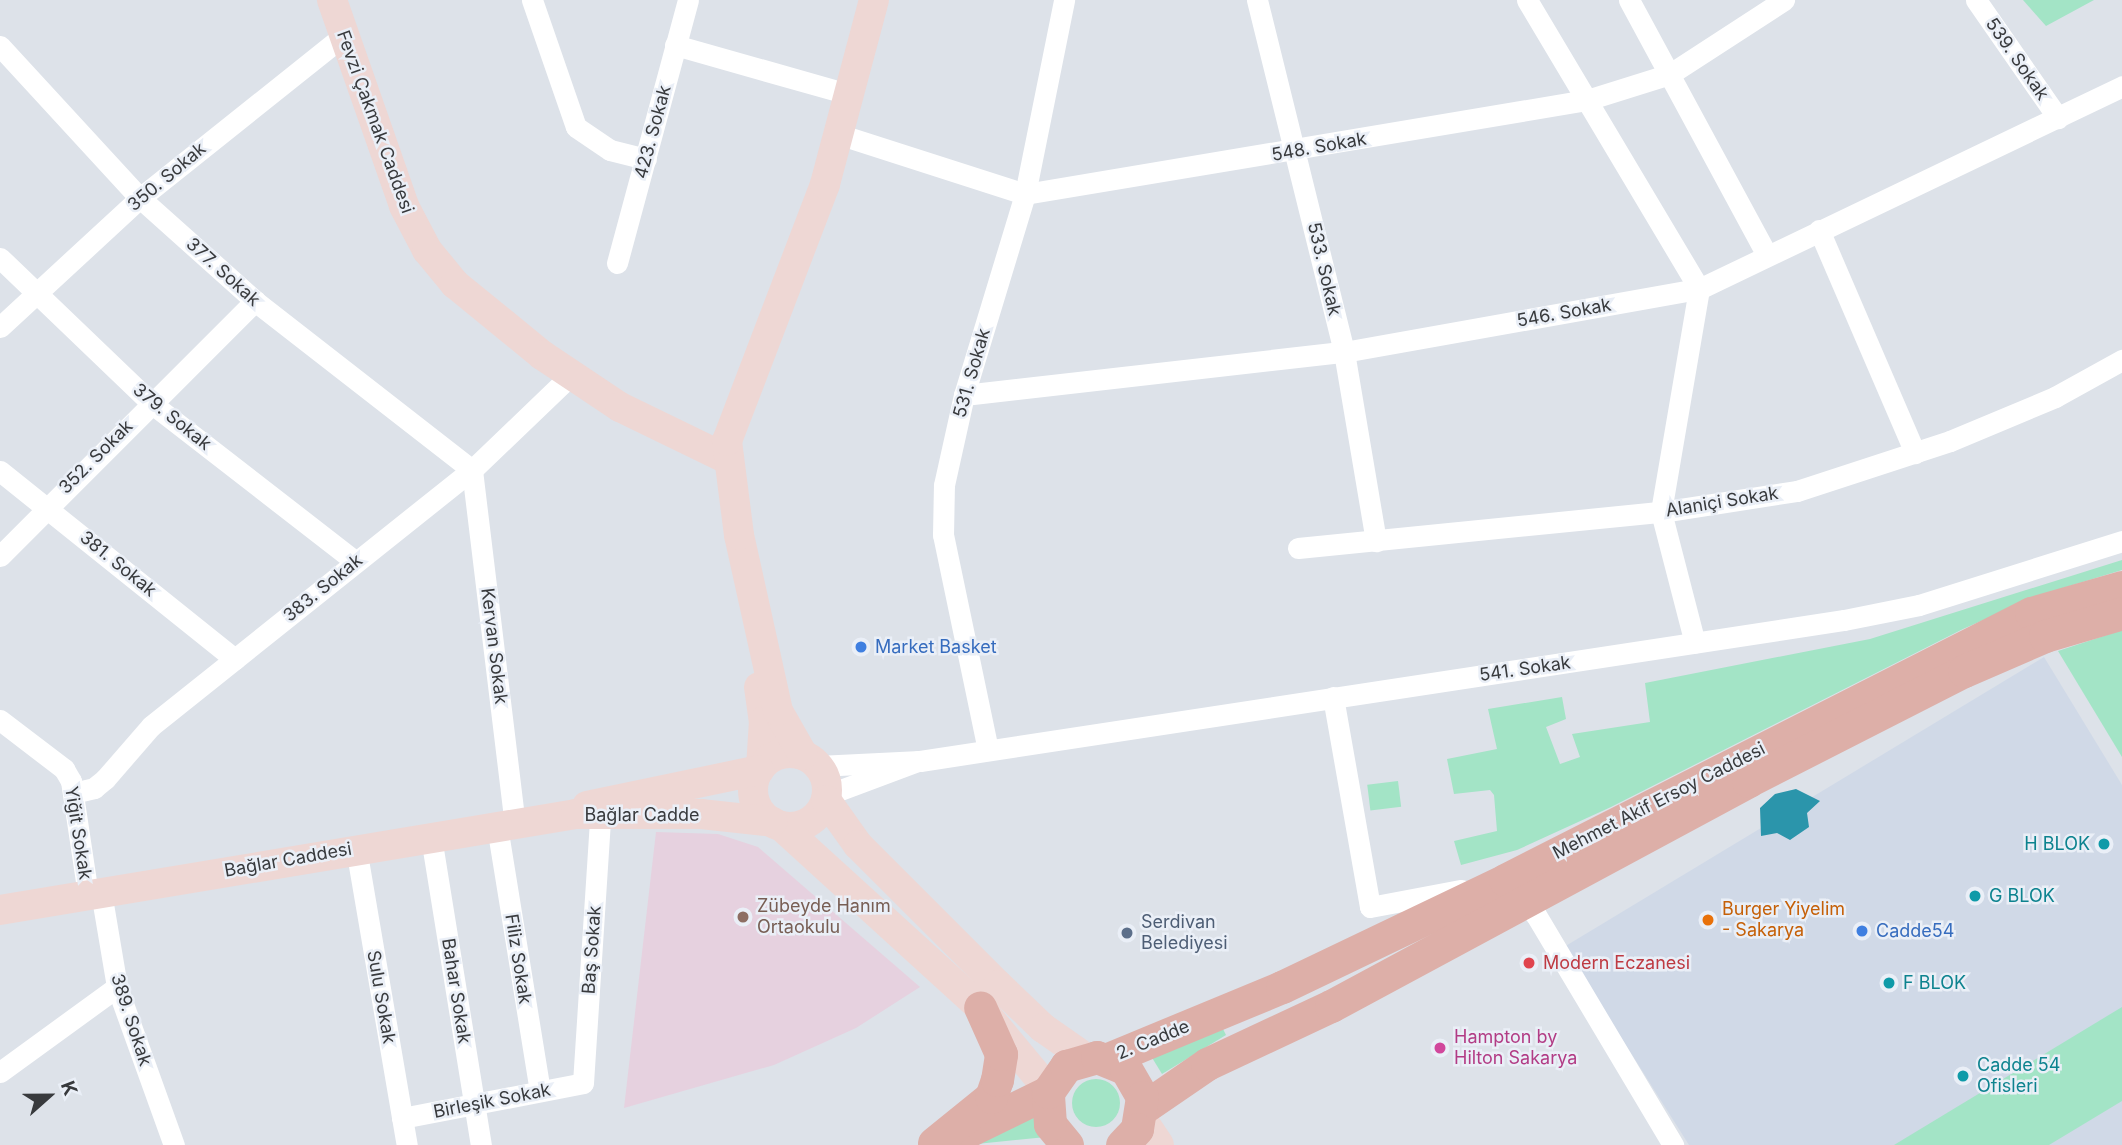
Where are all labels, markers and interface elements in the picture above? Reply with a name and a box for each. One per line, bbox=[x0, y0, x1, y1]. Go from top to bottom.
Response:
street label: 539. Sokak bbox=[1981, 14, 2053, 104]
street label: Fevzi Çakmak Caddesi bbox=[332, 28, 418, 216]
street label: 423. Sokak bbox=[630, 83, 676, 181]
street label: 548. Sokak bbox=[1270, 128, 1368, 166]
street label: 350. Sokak bbox=[124, 138, 210, 216]
street label: 533. Sokak bbox=[1303, 220, 1345, 318]
street label: 377. Sokak bbox=[182, 233, 264, 311]
street label: 546. Sokak bbox=[1515, 294, 1613, 332]
street label: 531. Sokak bbox=[949, 326, 995, 420]
street label: 379. Sokak bbox=[129, 379, 215, 455]
street label: 352. Sokak bbox=[55, 416, 137, 498]
street label: Alaniçi Sokak bbox=[1664, 482, 1780, 522]
street label: 381. Sokak bbox=[75, 527, 161, 601]
street label: 383. Sokak bbox=[279, 550, 367, 626]
street label: Kervan Sokak bbox=[476, 587, 512, 705]
place label: Market Basket bbox=[875, 636, 997, 658]
marker: Market Basket bbox=[853, 639, 869, 655]
street label: 541. Sokak bbox=[1478, 652, 1572, 686]
street label: Mehmet Akif Ersoy Caddesi bbox=[1549, 738, 1769, 864]
street label: Yiğit Sokak bbox=[60, 785, 96, 881]
street label: Bağlar Cadde bbox=[584, 804, 700, 826]
place label: H BLOK bbox=[2024, 833, 2090, 855]
marker: H BLOK bbox=[2096, 836, 2112, 852]
street label: Bağlar Caddesi bbox=[223, 838, 353, 882]
place label: G BLOK bbox=[1989, 885, 2055, 907]
marker: G BLOK bbox=[1967, 888, 1983, 904]
place label: Zübeyde Hanım Ortaokulu bbox=[757, 896, 891, 939]
place label: Burger Yiyelim - Sakarya bbox=[1722, 899, 1845, 942]
street label: Baş Sokak bbox=[578, 905, 606, 995]
marker: Zübeyde Hanım Ortaokulu bbox=[735, 909, 751, 925]
street label: Filiz Sokak bbox=[500, 912, 536, 1006]
place label: Serdivan Belediyesi bbox=[1141, 912, 1228, 954]
marker: Burger Yiyelim - Sakarya bbox=[1700, 912, 1716, 928]
place label: Cadde54 bbox=[1876, 920, 1954, 942]
marker: Cadde54 bbox=[1854, 923, 1870, 939]
marker: Serdivan Belediyesi bbox=[1119, 925, 1135, 941]
street label: Bahar Sokak bbox=[437, 937, 475, 1045]
street label: Sulu Sokak bbox=[362, 949, 400, 1045]
place label: Modern Eczanesi bbox=[1543, 952, 1690, 974]
marker: Modern Eczanesi bbox=[1521, 955, 1537, 971]
street label: 389. Sokak bbox=[106, 971, 156, 1069]
place label: F BLOK bbox=[1903, 972, 1966, 994]
marker: F BLOK bbox=[1881, 975, 1897, 991]
street label: 2. Cadde bbox=[1113, 1016, 1193, 1064]
place label: Hampton by Hilton Sakarya bbox=[1454, 1027, 1577, 1070]
marker: Hampton by Hilton Sakarya bbox=[1432, 1040, 1448, 1056]
place label: Cadde 54 Ofisleri bbox=[1977, 1055, 2060, 1098]
north arrow bbox=[14, 1061, 84, 1131]
marker: Cadde 54 Ofisleri bbox=[1955, 1068, 1971, 1084]
text: K bbox=[56, 1078, 82, 1099]
street label: Birleşik Sokak bbox=[432, 1079, 552, 1123]

